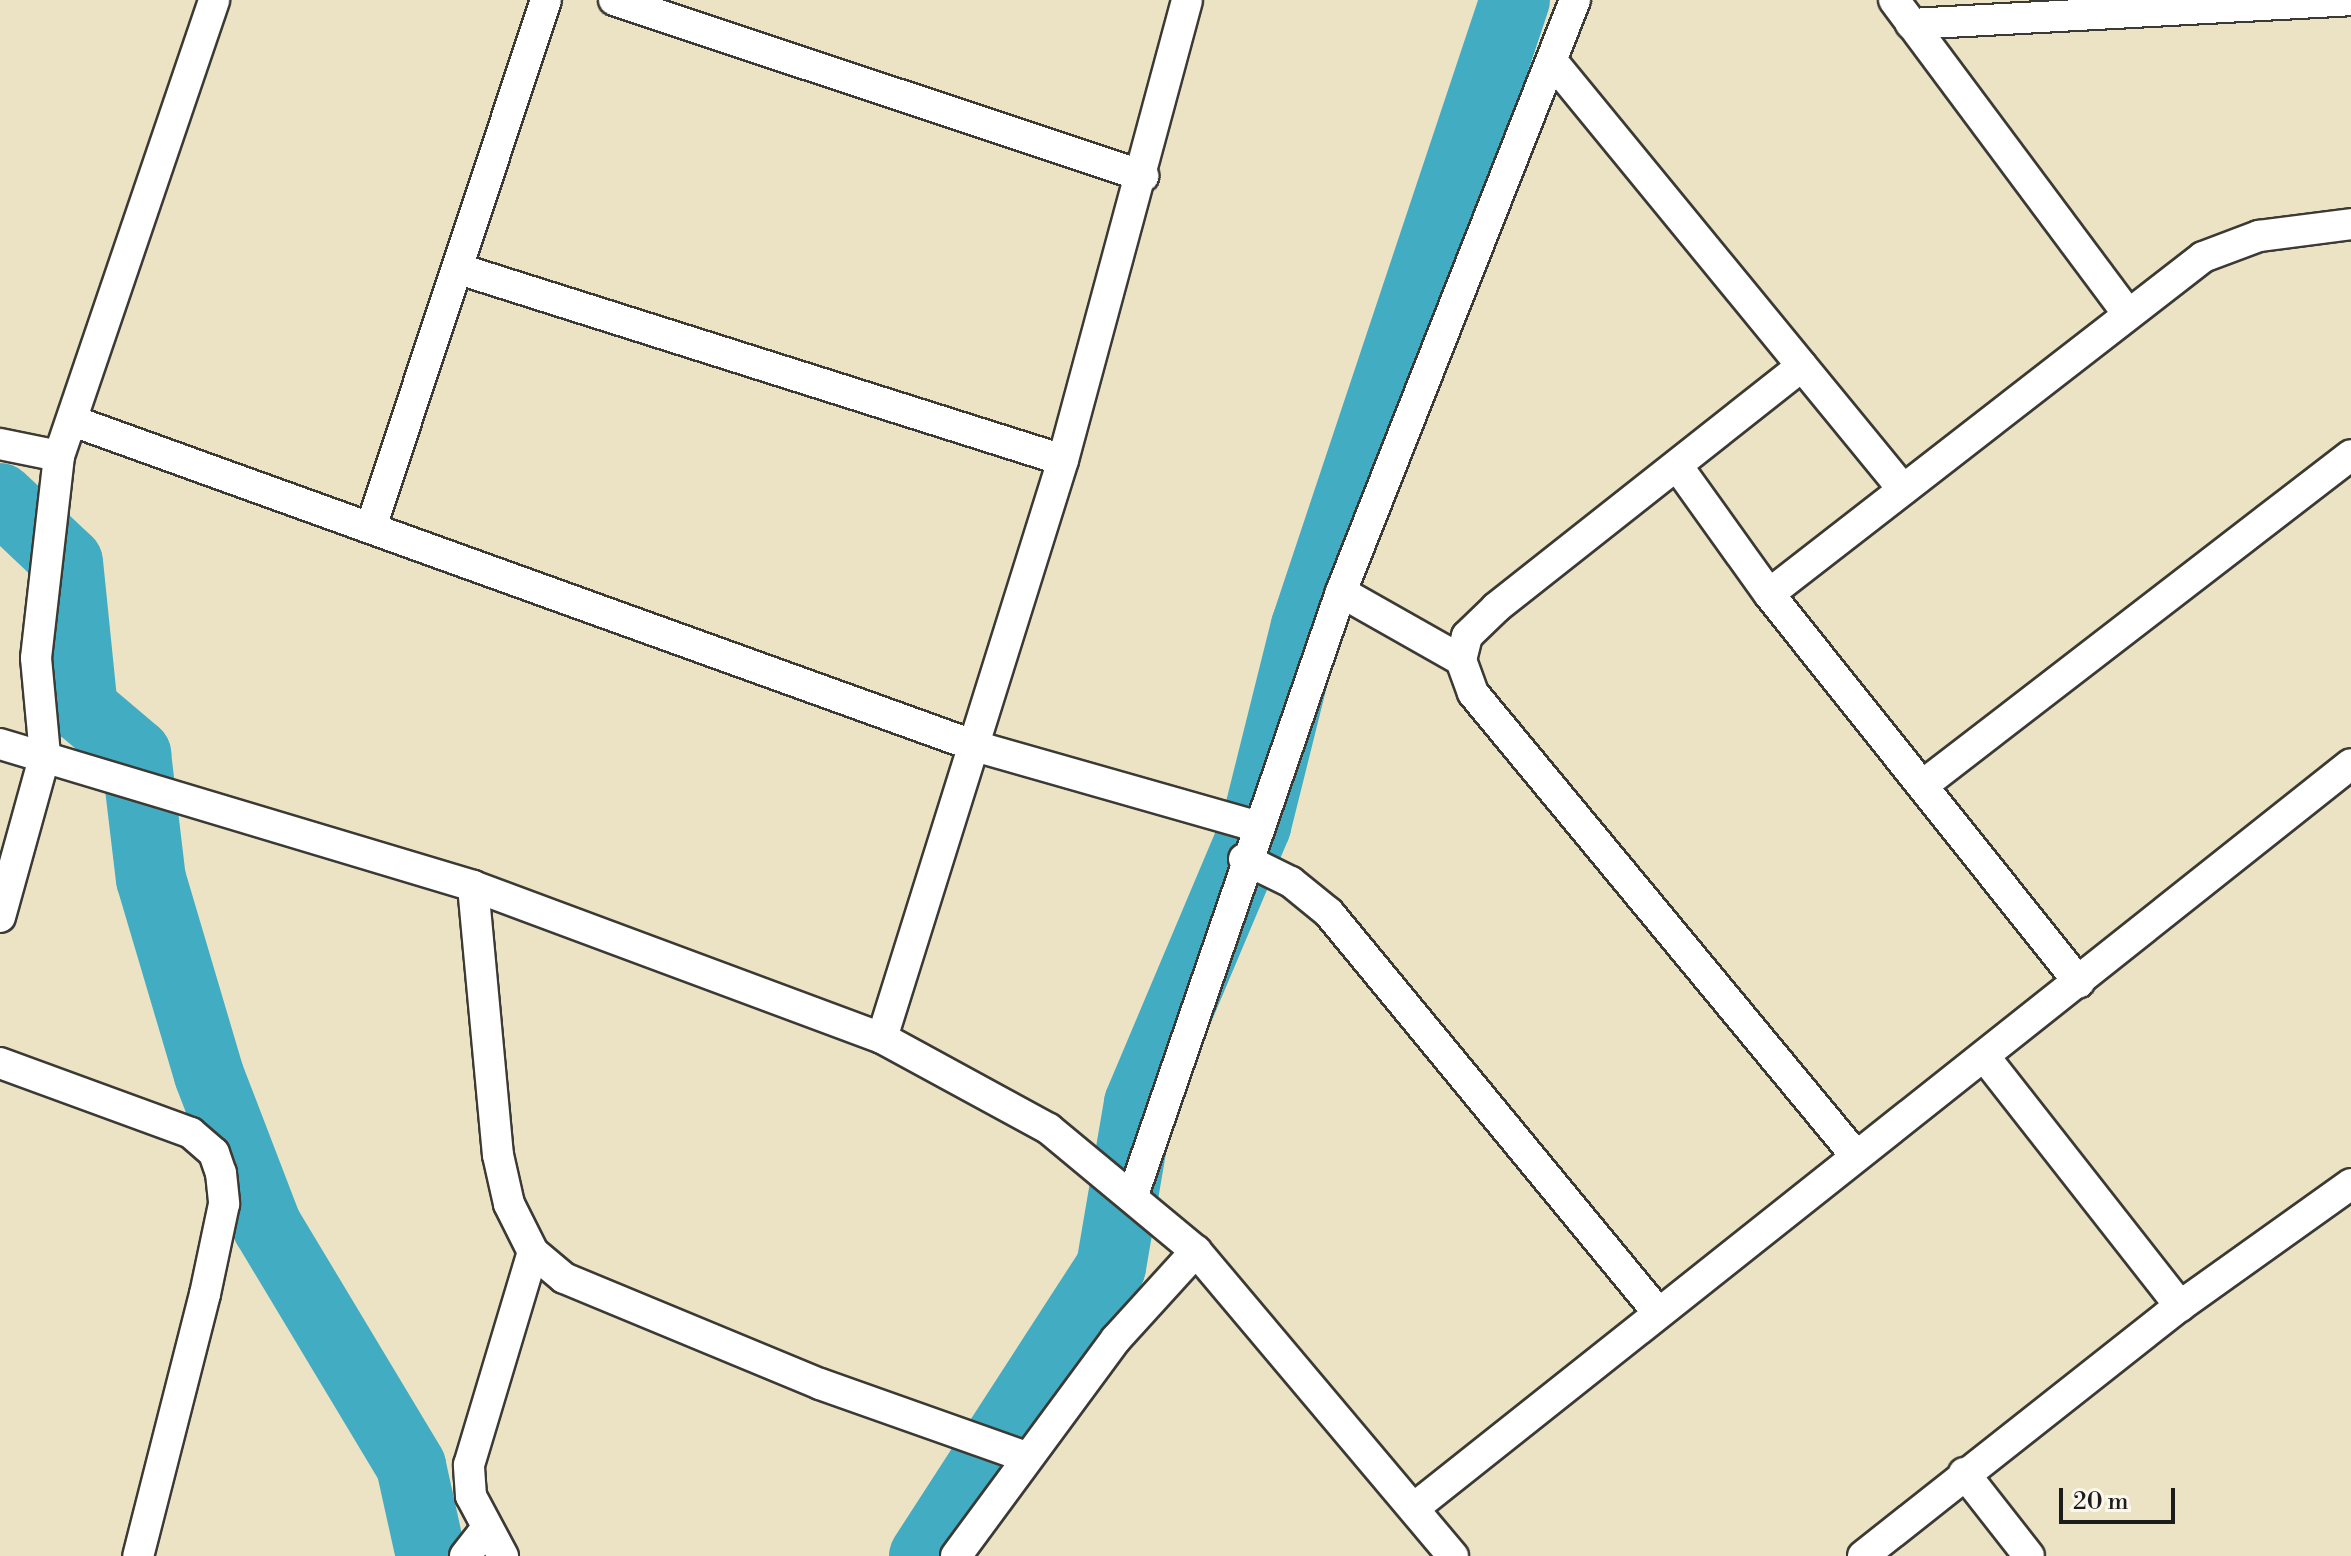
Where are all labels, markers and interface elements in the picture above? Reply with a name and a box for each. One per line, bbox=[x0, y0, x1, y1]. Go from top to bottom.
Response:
scale bar bbox=[2063, 1472, 2179, 1522]
text: 20 m bbox=[2073, 1487, 2129, 1517]

